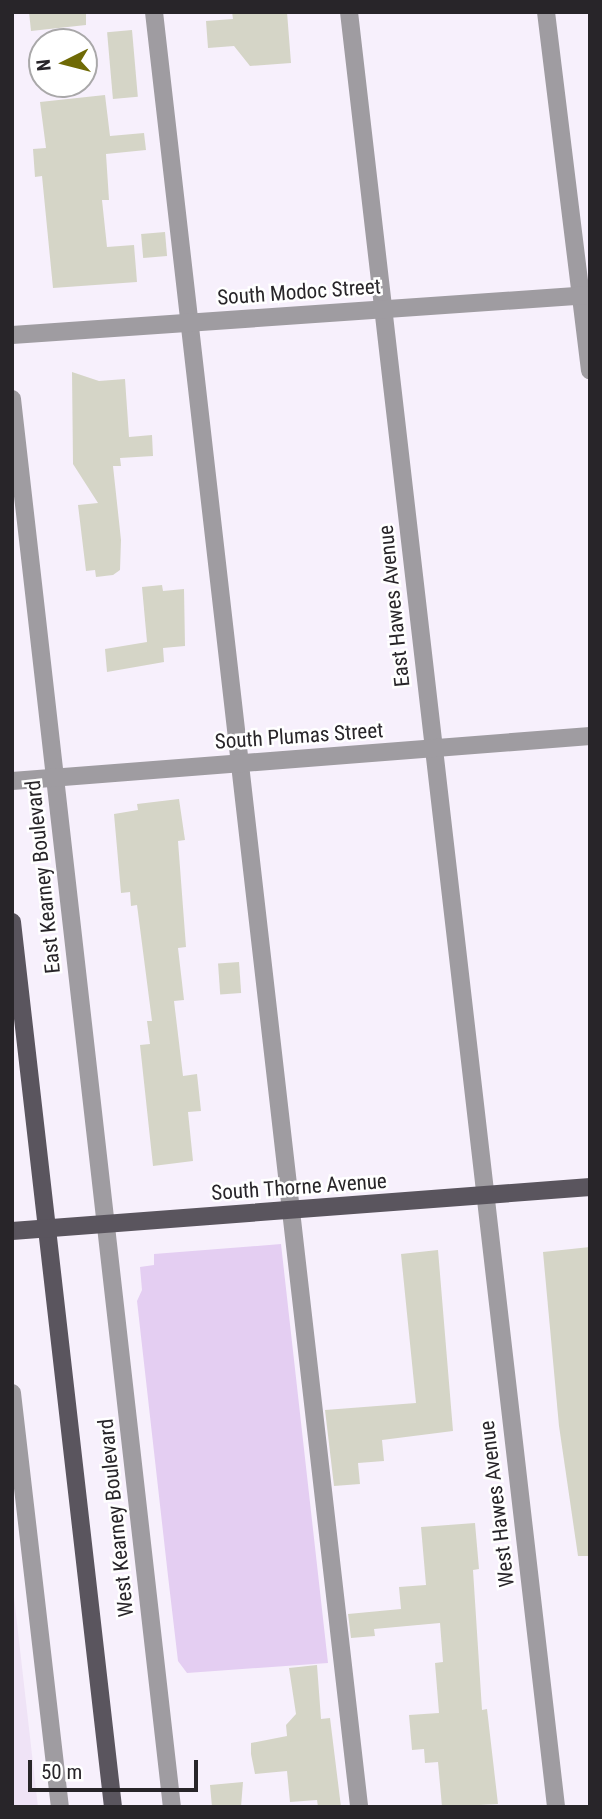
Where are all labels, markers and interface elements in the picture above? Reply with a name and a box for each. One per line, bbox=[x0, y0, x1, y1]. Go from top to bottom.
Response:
north arrow bbox=[28, 28, 98, 98]
text: N bbox=[32, 58, 56, 72]
street label: South Modoc Street bbox=[216, 274, 382, 310]
street label: East Hawes Avenue bbox=[373, 524, 415, 688]
street label: South Plumas Street bbox=[214, 718, 384, 754]
street label: East Kearney Boulevard bbox=[20, 779, 66, 975]
street label: South Thorne Avenue bbox=[210, 1168, 388, 1206]
street label: West Kearney Boulevard bbox=[93, 1418, 139, 1618]
street label: West Hawes Avenue bbox=[474, 1419, 520, 1589]
scale bar bbox=[32, 1745, 201, 1789]
text: 50 m bbox=[41, 1760, 82, 1784]

